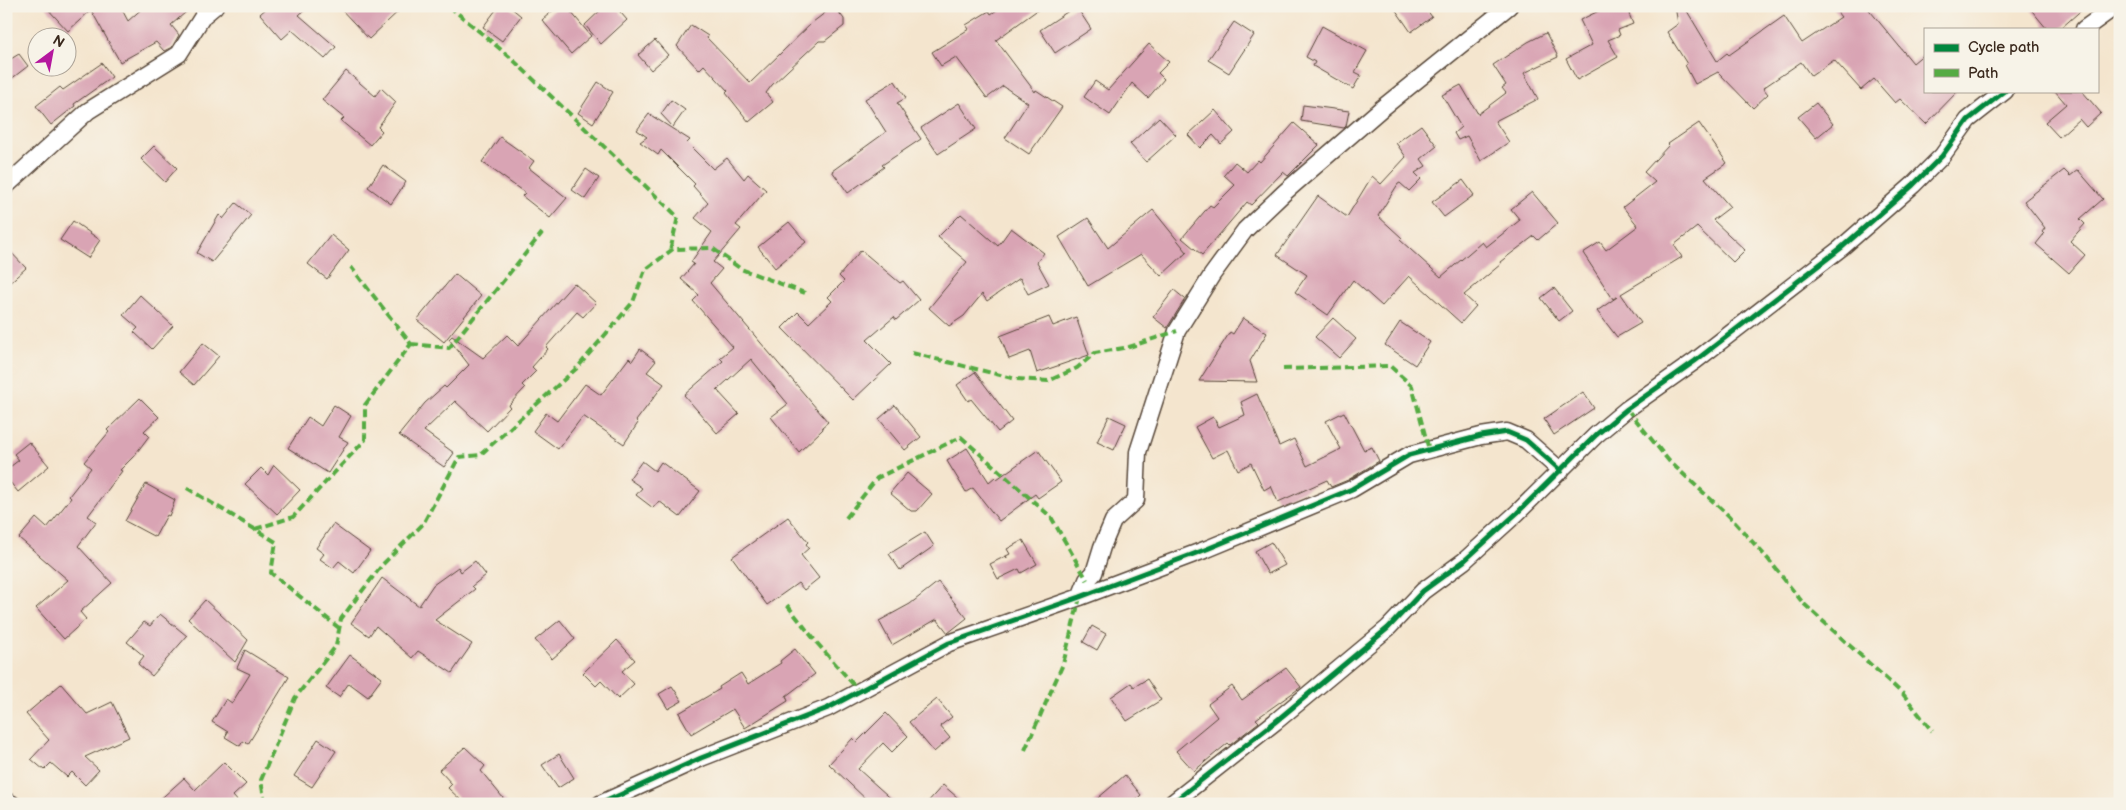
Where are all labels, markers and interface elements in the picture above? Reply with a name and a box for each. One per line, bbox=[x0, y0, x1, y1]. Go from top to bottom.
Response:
north arrow bbox=[28, 28, 78, 78]
legend bbox=[1924, 28, 2098, 92]
text: N bbox=[50, 31, 68, 51]
text: Cycle path bbox=[1968, 38, 2039, 57]
text: Path bbox=[1968, 64, 1998, 83]

